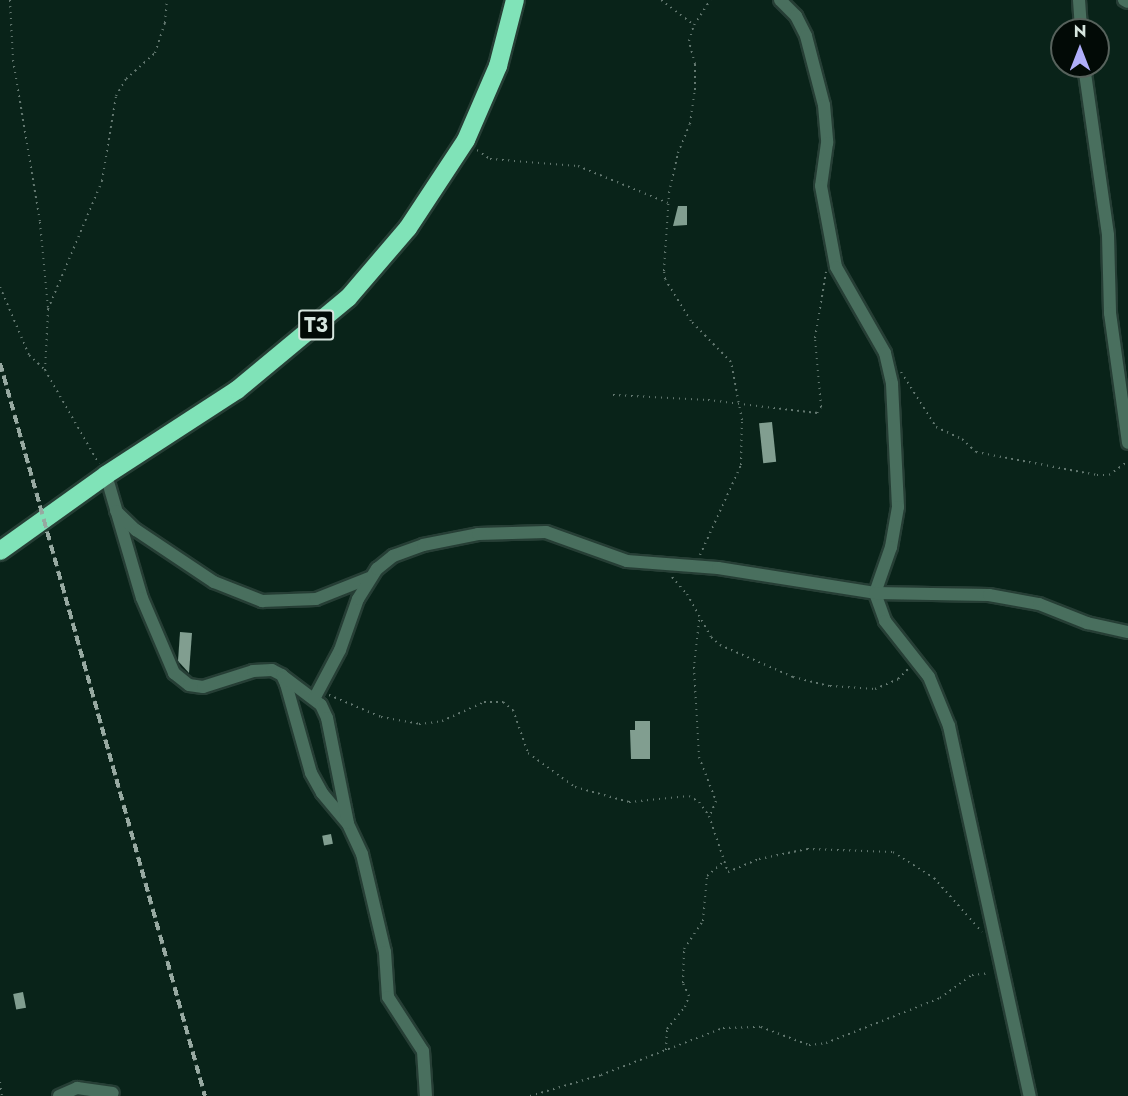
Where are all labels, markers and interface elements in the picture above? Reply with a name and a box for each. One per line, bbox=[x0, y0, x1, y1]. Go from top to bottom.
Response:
north arrow bbox=[1050, 18, 1110, 78]
text: N bbox=[1074, 20, 1086, 43]
road number: T3 bbox=[298, 308, 334, 342]

